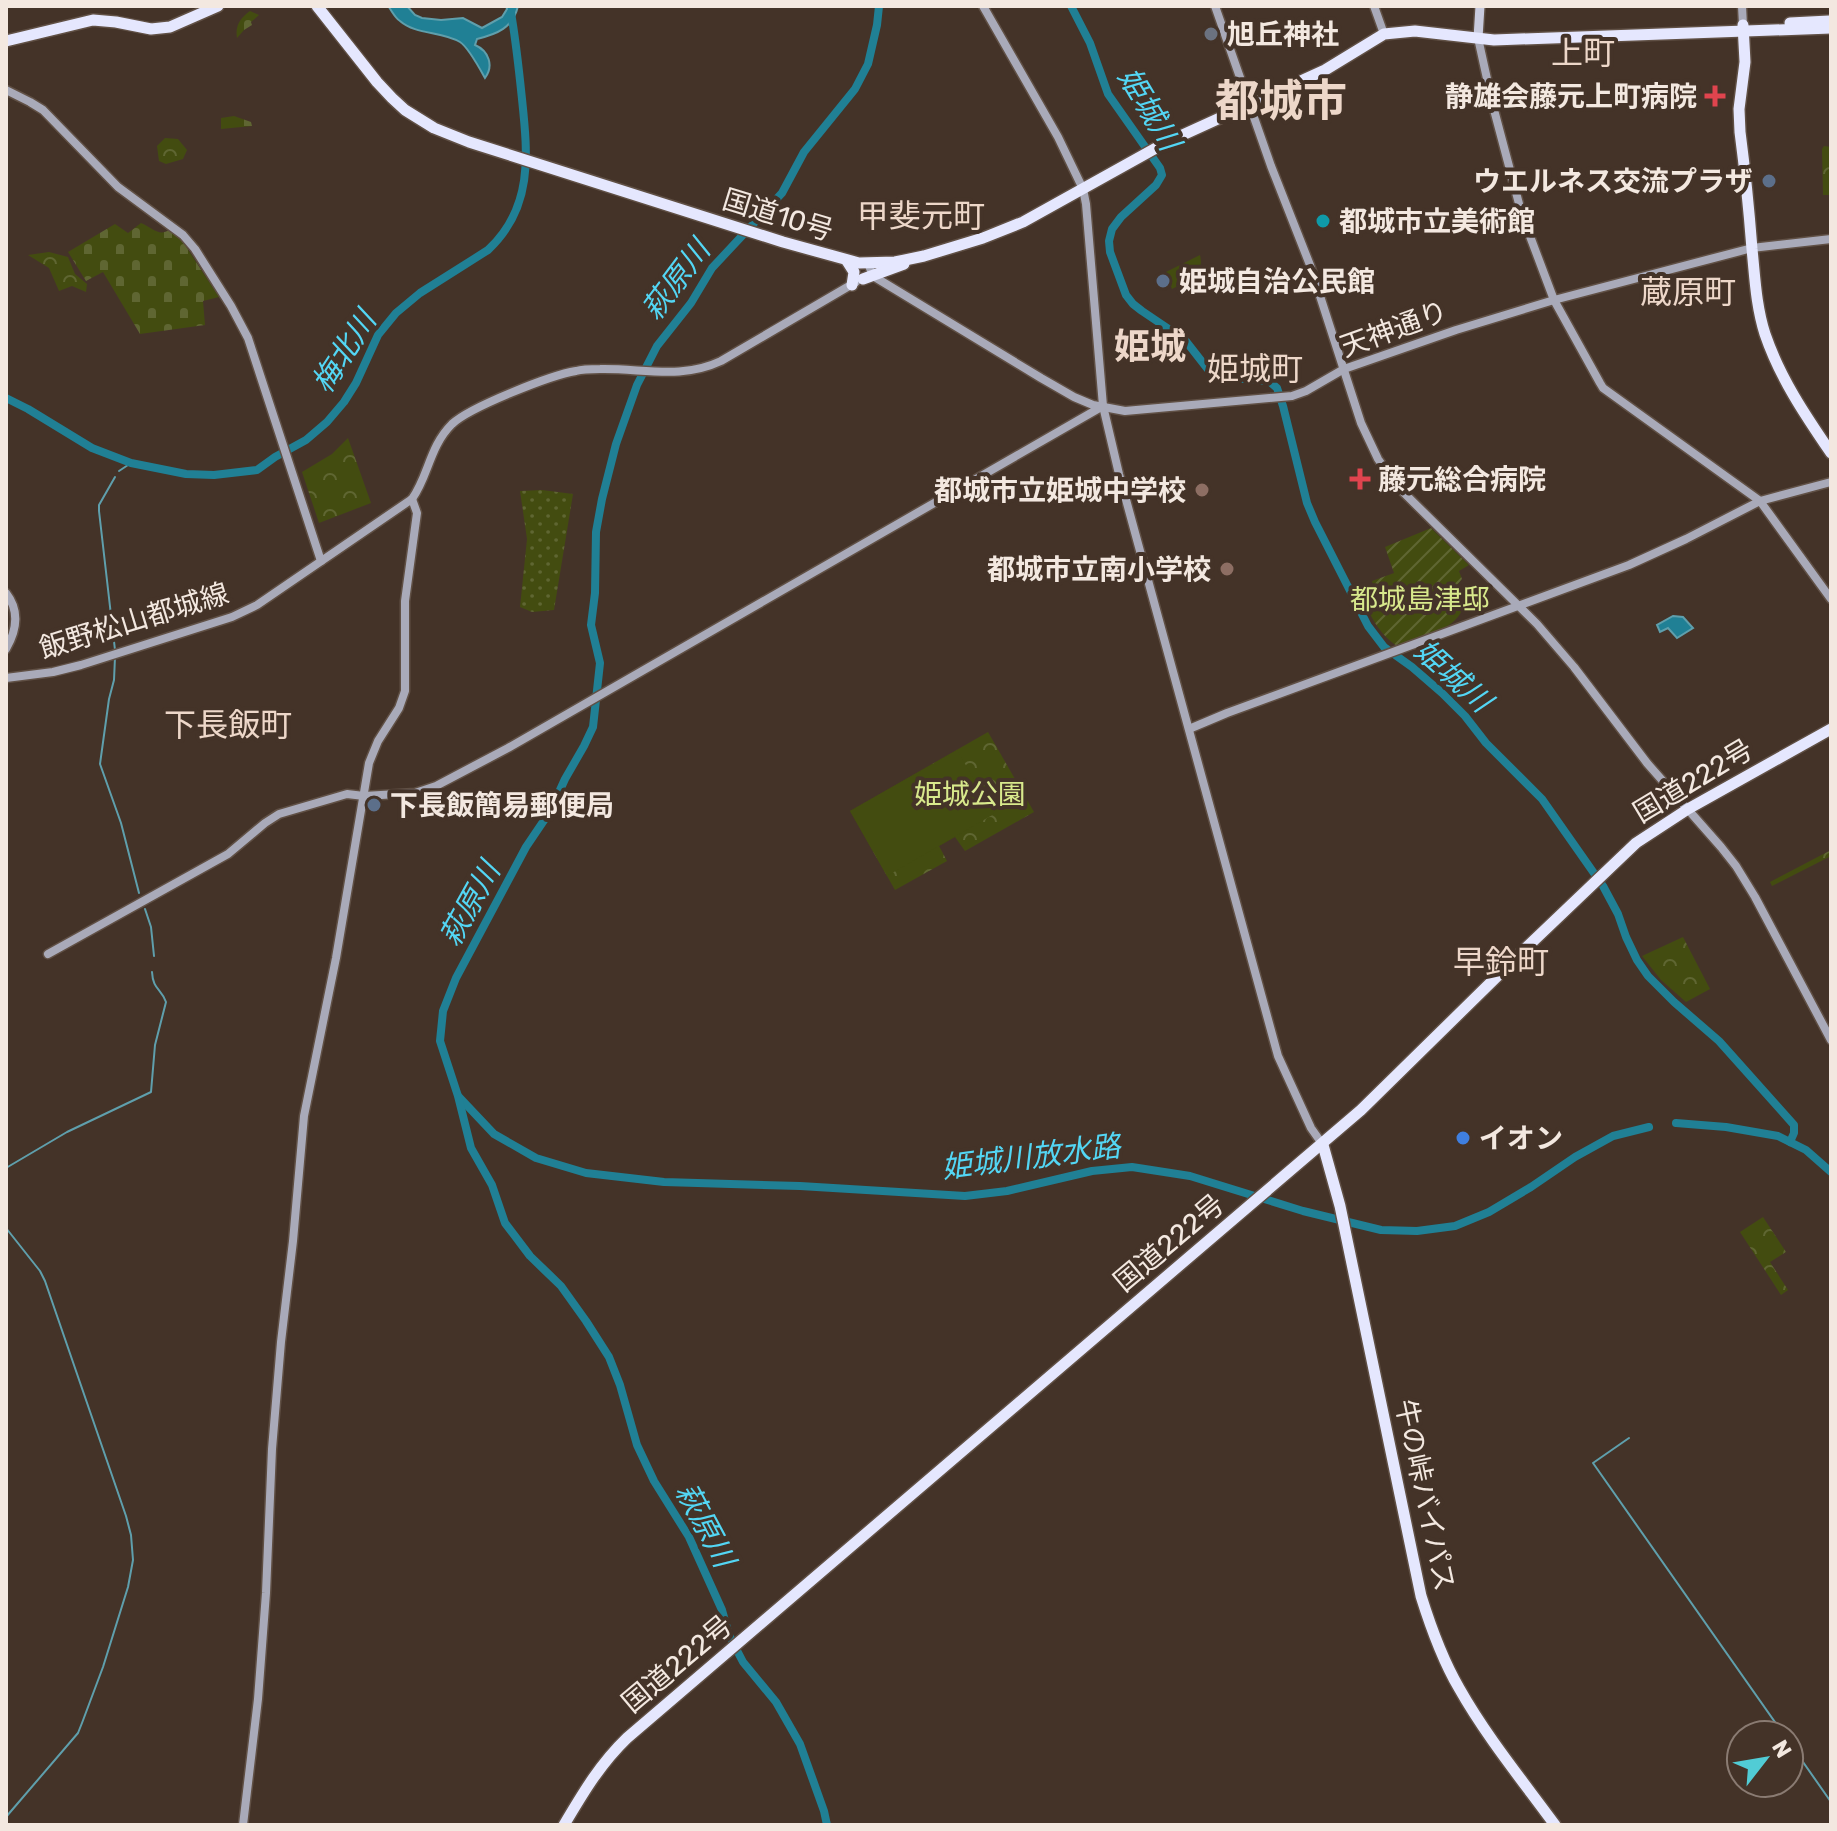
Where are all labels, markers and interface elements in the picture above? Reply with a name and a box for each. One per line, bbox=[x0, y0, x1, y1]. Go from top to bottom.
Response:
place label: 旭丘神社 bbox=[1227, 18, 1339, 51]
marker: 旭丘神社 bbox=[1202, 25, 1220, 43]
district label: 上町 bbox=[1551, 34, 1615, 72]
water label: 姫城川 bbox=[1110, 61, 1189, 159]
district label: 都城市 bbox=[1215, 75, 1347, 127]
place label: 静雄会藤元上町病院 bbox=[1445, 80, 1697, 113]
marker: 静雄会藤元上町病院 bbox=[1704, 85, 1726, 107]
place label: ウエルネス交流プラザ bbox=[1473, 165, 1753, 198]
marker: ウエルネス交流プラザ bbox=[1760, 172, 1778, 190]
street label: 国道10号 bbox=[719, 183, 837, 247]
district label: 甲斐元町 bbox=[857, 197, 985, 235]
place label: 都城市立美術館 bbox=[1339, 205, 1535, 238]
marker: 都城市立美術館 bbox=[1314, 212, 1332, 230]
water label: 萩原川 bbox=[635, 231, 719, 327]
place label: 姫城自治公民館 bbox=[1179, 265, 1375, 298]
marker: 姫城自治公民館 bbox=[1154, 272, 1172, 290]
district label: 蔵原町 bbox=[1640, 273, 1736, 311]
street label: 天神通り bbox=[1336, 294, 1452, 364]
water label: 梅北川 bbox=[304, 302, 385, 400]
district label: 姫城 bbox=[1114, 325, 1186, 368]
district label: 姫城町 bbox=[1207, 350, 1303, 388]
place label: 藤元総合病院 bbox=[1378, 463, 1546, 496]
marker: 藤元総合病院 bbox=[1349, 468, 1371, 490]
place label: 都城市立姫城中学校 bbox=[934, 474, 1186, 507]
marker: 都城市立姫城中学校 bbox=[1193, 481, 1211, 499]
place label: 都城市立南小学校 bbox=[987, 553, 1211, 586]
marker: 都城市立南小学校 bbox=[1218, 560, 1236, 578]
street label: 飯野松山都城線 bbox=[35, 577, 233, 665]
park label: 都城島津邸 bbox=[1350, 583, 1490, 616]
water label: 姫城川 bbox=[1408, 633, 1501, 721]
district label: 下長飯町 bbox=[164, 706, 292, 744]
street label: 国道222号 bbox=[1627, 733, 1759, 829]
park label: 姫城公園 bbox=[914, 778, 1026, 811]
place label: 下長飯簡易郵便局 bbox=[390, 789, 614, 822]
marker: 下長飯簡易郵便局 bbox=[365, 796, 383, 814]
water label: 萩原川 bbox=[432, 853, 509, 952]
district label: 早鈴町 bbox=[1453, 943, 1549, 981]
place label: イオン bbox=[1479, 1122, 1563, 1155]
water label: 姫城川放水路 bbox=[939, 1128, 1126, 1186]
marker: イオン bbox=[1454, 1129, 1472, 1147]
street label: 国道222号 bbox=[1107, 1188, 1231, 1298]
street label: 牛の峠バイパス bbox=[1389, 1396, 1461, 1594]
water label: 萩原川 bbox=[668, 1477, 743, 1576]
street label: 国道222号 bbox=[615, 1609, 739, 1719]
north arrow bbox=[1725, 1719, 1805, 1799]
text: N bbox=[1766, 1735, 1797, 1763]

